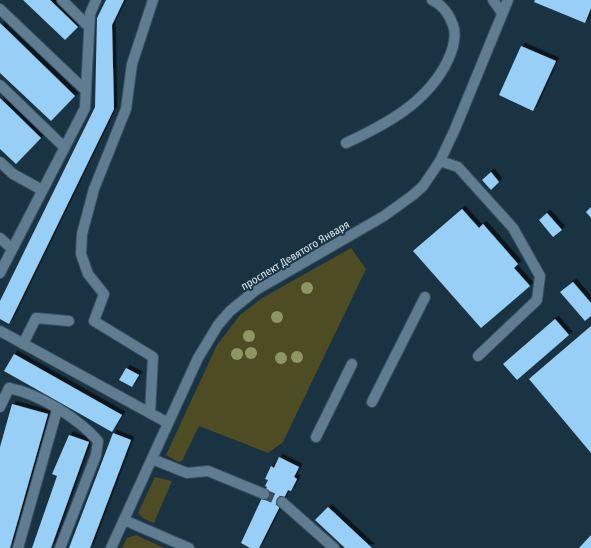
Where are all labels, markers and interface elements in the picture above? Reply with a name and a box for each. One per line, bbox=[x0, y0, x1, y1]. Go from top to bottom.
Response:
street label: проспект Девятого Января bbox=[239, 218, 352, 293]

